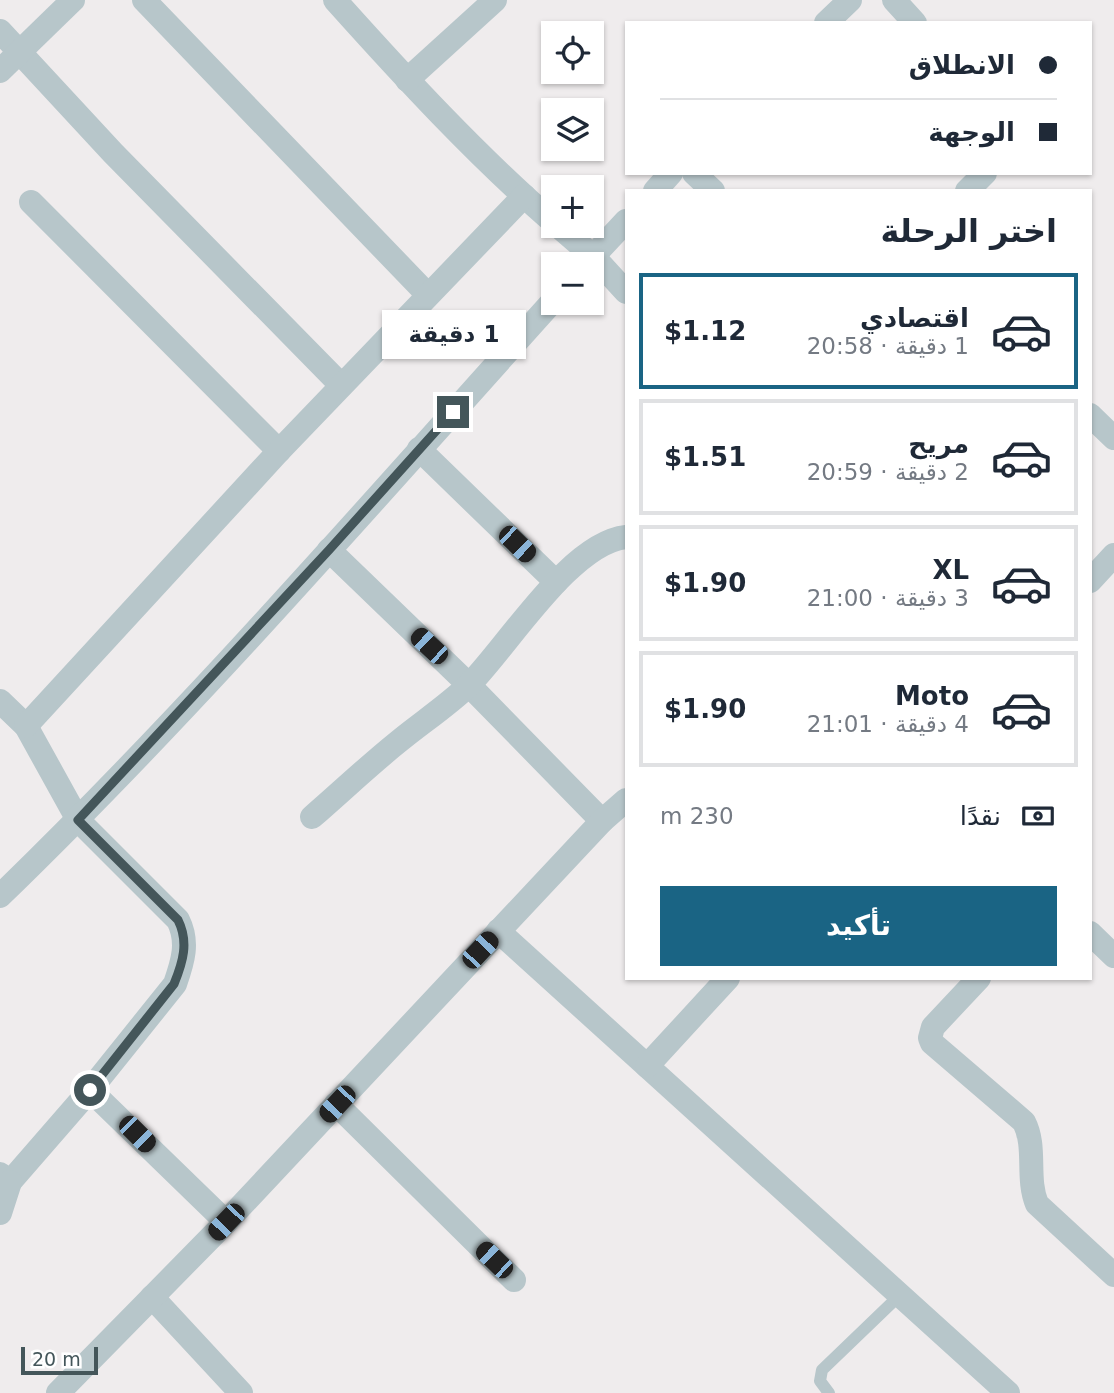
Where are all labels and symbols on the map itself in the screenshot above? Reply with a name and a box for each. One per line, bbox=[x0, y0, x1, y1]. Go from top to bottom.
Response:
callout: 1 دقيقة bbox=[381, 310, 525, 360]
route end bbox=[437, 396, 469, 428]
car bbox=[495, 522, 540, 566]
car bbox=[407, 624, 452, 668]
car bbox=[458, 927, 503, 973]
route start bbox=[74, 1074, 106, 1106]
car bbox=[315, 1081, 360, 1127]
car bbox=[115, 1112, 160, 1156]
car bbox=[204, 1200, 249, 1244]
car bbox=[472, 1238, 517, 1282]
scale bar bbox=[21, 1344, 98, 1376]

